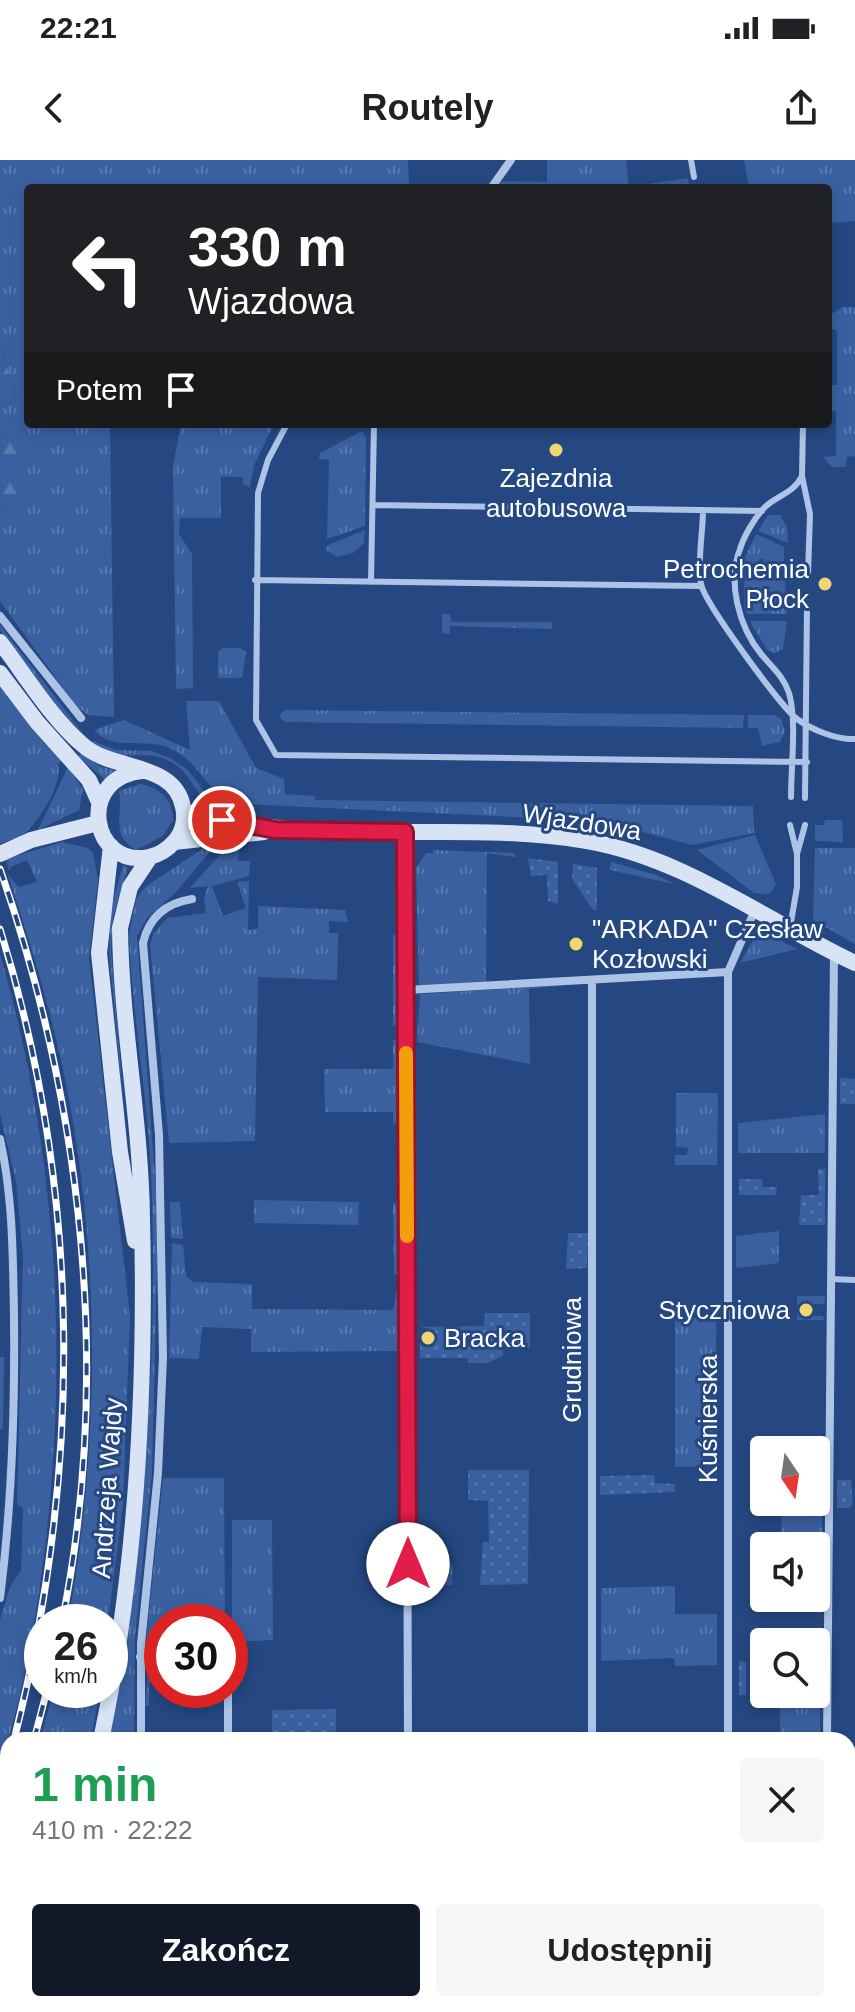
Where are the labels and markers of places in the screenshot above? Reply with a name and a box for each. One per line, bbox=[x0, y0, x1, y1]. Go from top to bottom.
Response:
marker: Zajezdnia autobusowa bbox=[547, 441, 565, 459]
place label: Zajezdnia autobusowa bbox=[486, 463, 627, 523]
place label: Petrochemia Płock bbox=[663, 554, 810, 614]
marker: Petrochemia Płock bbox=[816, 575, 834, 593]
pin bbox=[188, 786, 256, 854]
place label: "ARKADA" Czesław Kozłowski bbox=[592, 914, 823, 974]
marker: "ARKADA" Czesław Kozłowski bbox=[567, 935, 585, 953]
place label: Styczniowa bbox=[659, 1295, 791, 1325]
marker: Styczniowa bbox=[797, 1301, 815, 1319]
place label: Bracka bbox=[444, 1323, 525, 1353]
marker: Bracka bbox=[419, 1329, 437, 1347]

